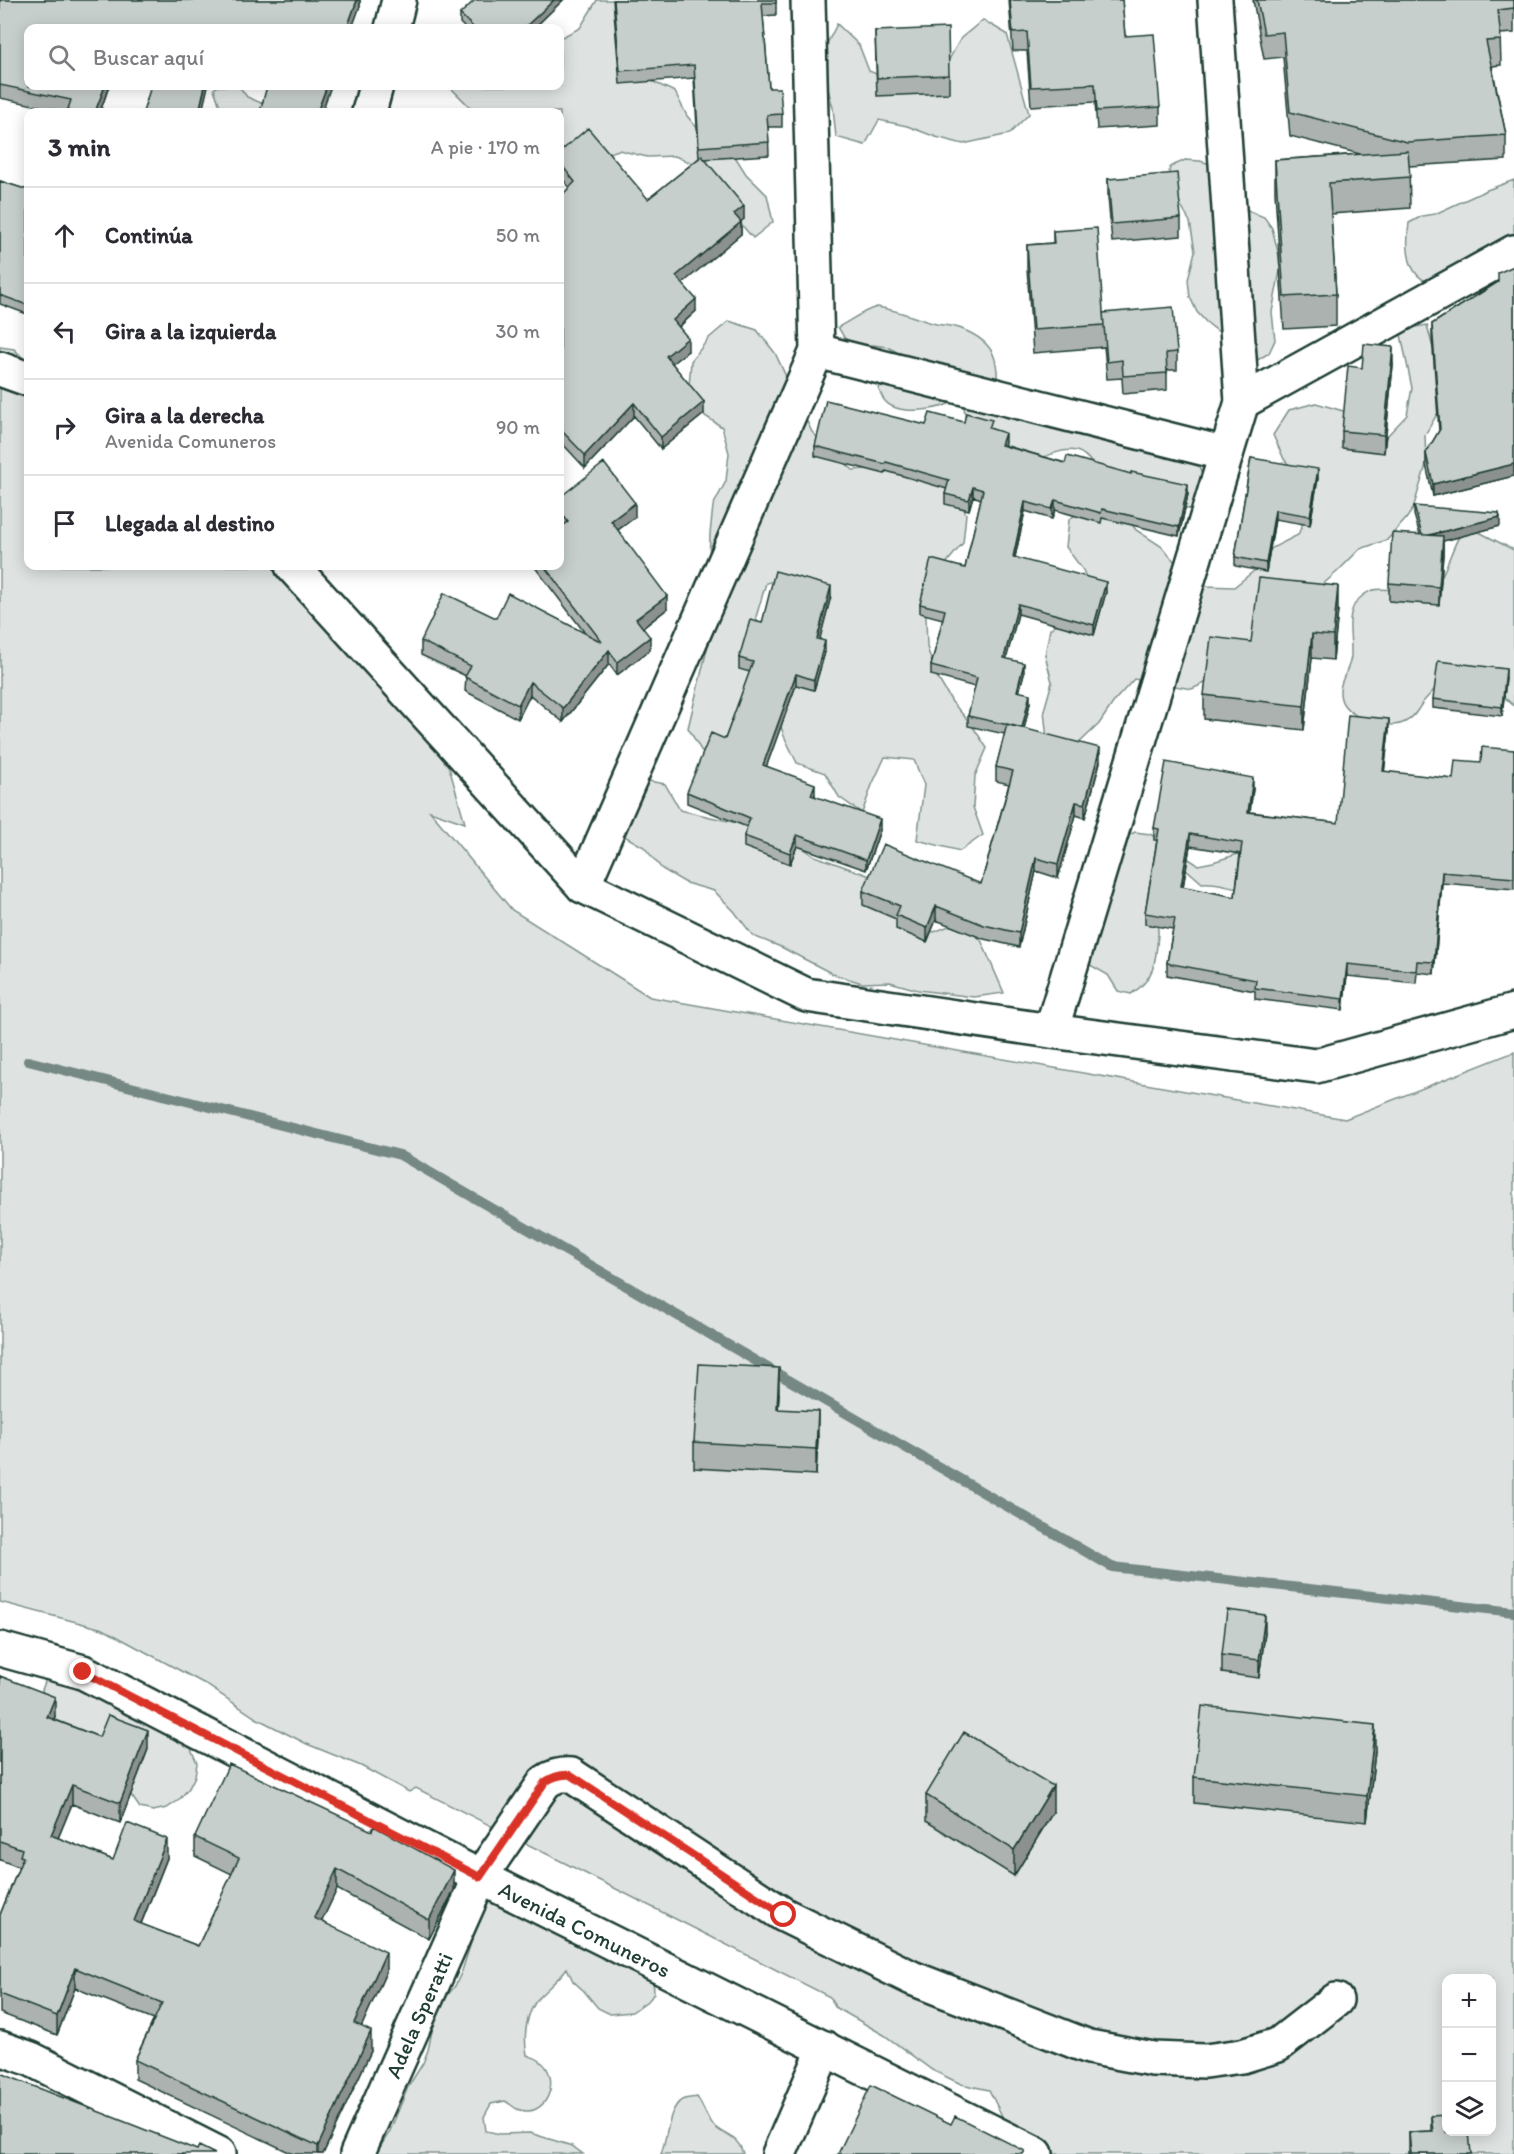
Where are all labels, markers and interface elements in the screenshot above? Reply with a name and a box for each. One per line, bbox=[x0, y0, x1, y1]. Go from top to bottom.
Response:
search box bbox=[24, 24, 564, 90]
icon: search bbox=[45, 41, 78, 74]
text: Buscar aquí bbox=[93, 44, 204, 71]
text: 3 min bbox=[48, 131, 110, 163]
text: A pie · 170 m bbox=[431, 135, 540, 159]
icon: ahead bbox=[48, 219, 81, 252]
text: Continúa bbox=[105, 222, 193, 249]
text: 50 m bbox=[496, 223, 540, 247]
icon: left bbox=[48, 315, 81, 348]
text: Gira a la izquierda bbox=[105, 318, 276, 345]
text: 30 m bbox=[495, 319, 540, 343]
text: Gira a la derecha bbox=[105, 402, 264, 429]
icon: right bbox=[48, 411, 81, 444]
text: 90 m bbox=[496, 415, 540, 439]
text: Avenida Comuneros bbox=[105, 429, 276, 453]
icon: arrive bbox=[48, 507, 81, 540]
text: Llegada al destino bbox=[105, 510, 275, 537]
route end bbox=[69, 1658, 95, 1684]
street label: Avenida Comuneros bbox=[494, 1876, 675, 1984]
route start bbox=[770, 1901, 796, 1927]
street label: Adela Speratti bbox=[379, 1948, 459, 2082]
map controls bbox=[1442, 1974, 1496, 2136]
button: + bbox=[1442, 1974, 1496, 2028]
button: − bbox=[1442, 2028, 1496, 2082]
button: layers bbox=[1442, 2082, 1496, 2136]

